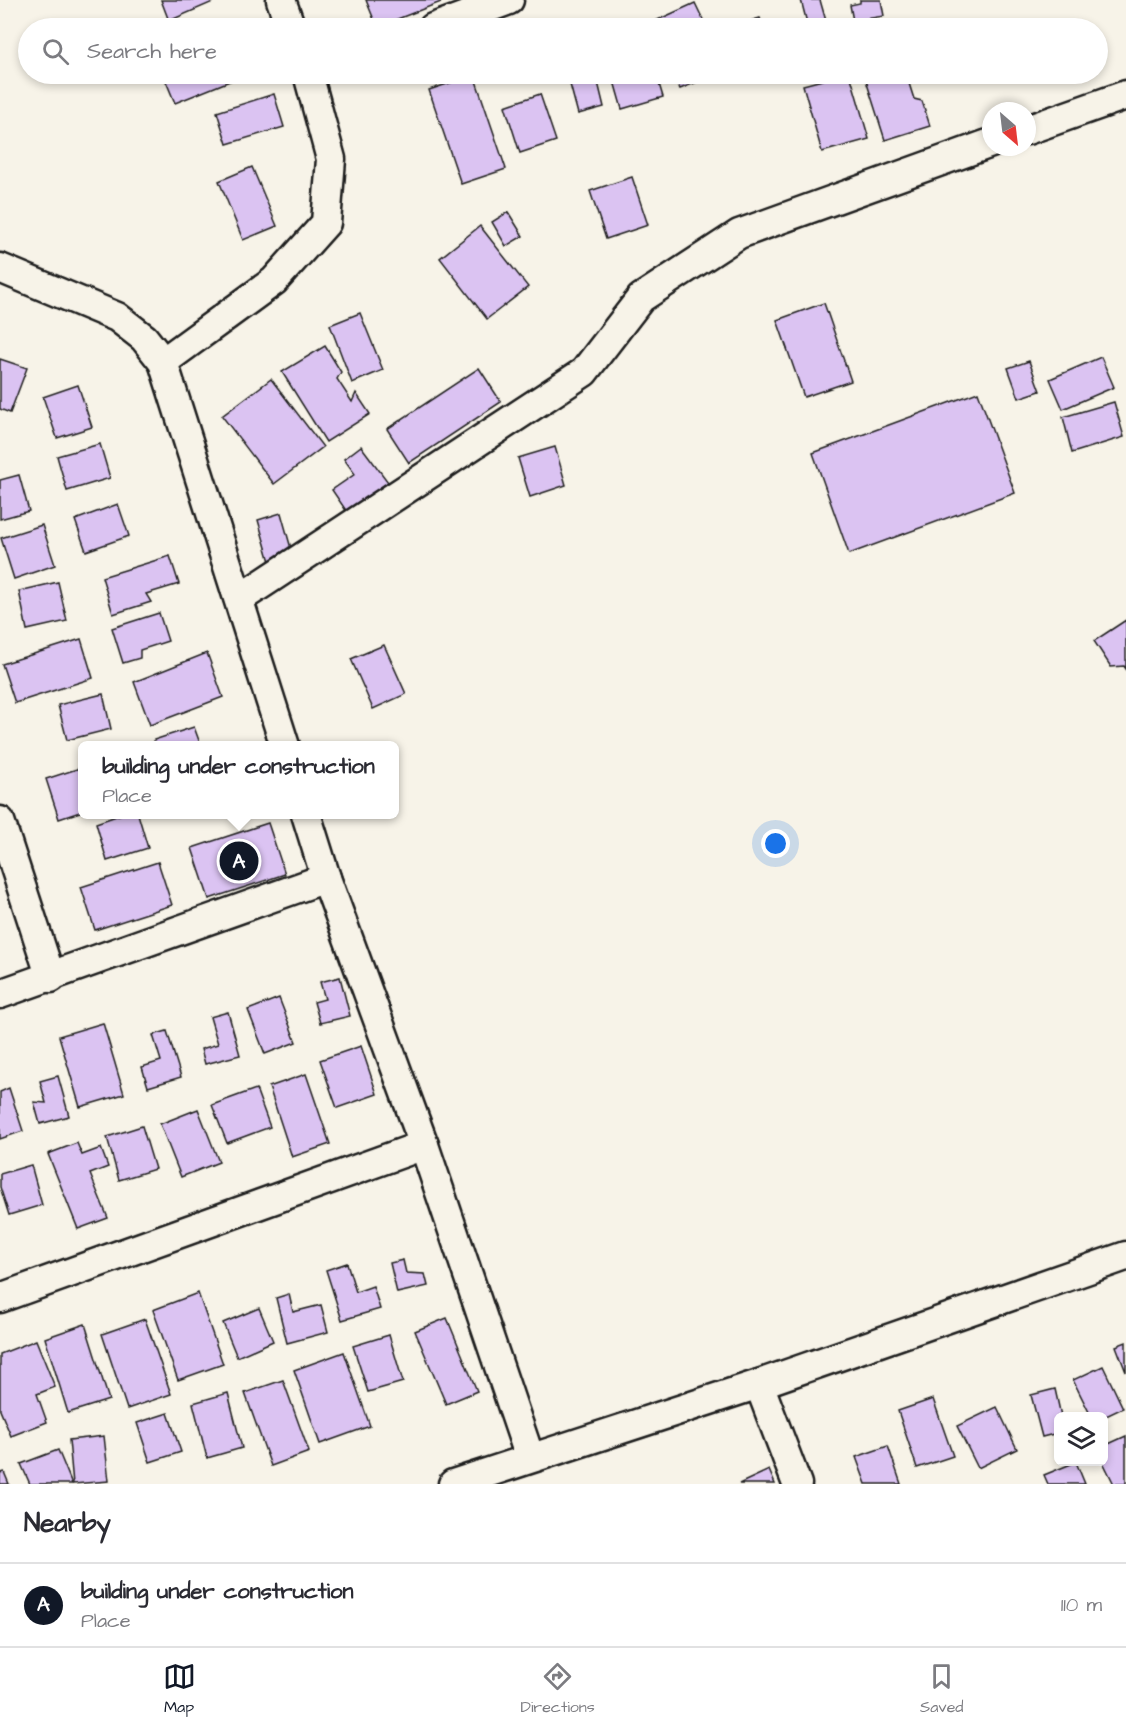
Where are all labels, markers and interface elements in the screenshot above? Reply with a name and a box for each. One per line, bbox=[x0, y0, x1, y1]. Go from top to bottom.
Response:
search box bbox=[18, 18, 1108, 84]
icon: search bbox=[39, 35, 72, 68]
text: Search here bbox=[87, 36, 217, 67]
north arrow bbox=[982, 102, 1036, 156]
popup bbox=[78, 741, 399, 819]
text: building under construction bbox=[102, 751, 375, 782]
text: Place bbox=[102, 782, 152, 810]
your location bbox=[761, 829, 790, 858]
pin: A bbox=[220, 838, 258, 884]
map controls bbox=[1054, 1412, 1108, 1466]
button: layers bbox=[1054, 1412, 1108, 1466]
text: Nearby bbox=[24, 1505, 111, 1541]
text: building under construction bbox=[81, 1576, 353, 1607]
text: A bbox=[37, 1591, 50, 1619]
text: 110 m bbox=[1061, 1591, 1102, 1619]
text: Place bbox=[81, 1607, 131, 1635]
tab: Map bbox=[163, 1660, 196, 1718]
tab: Directions bbox=[521, 1660, 595, 1718]
tab: Saved bbox=[920, 1660, 963, 1718]

